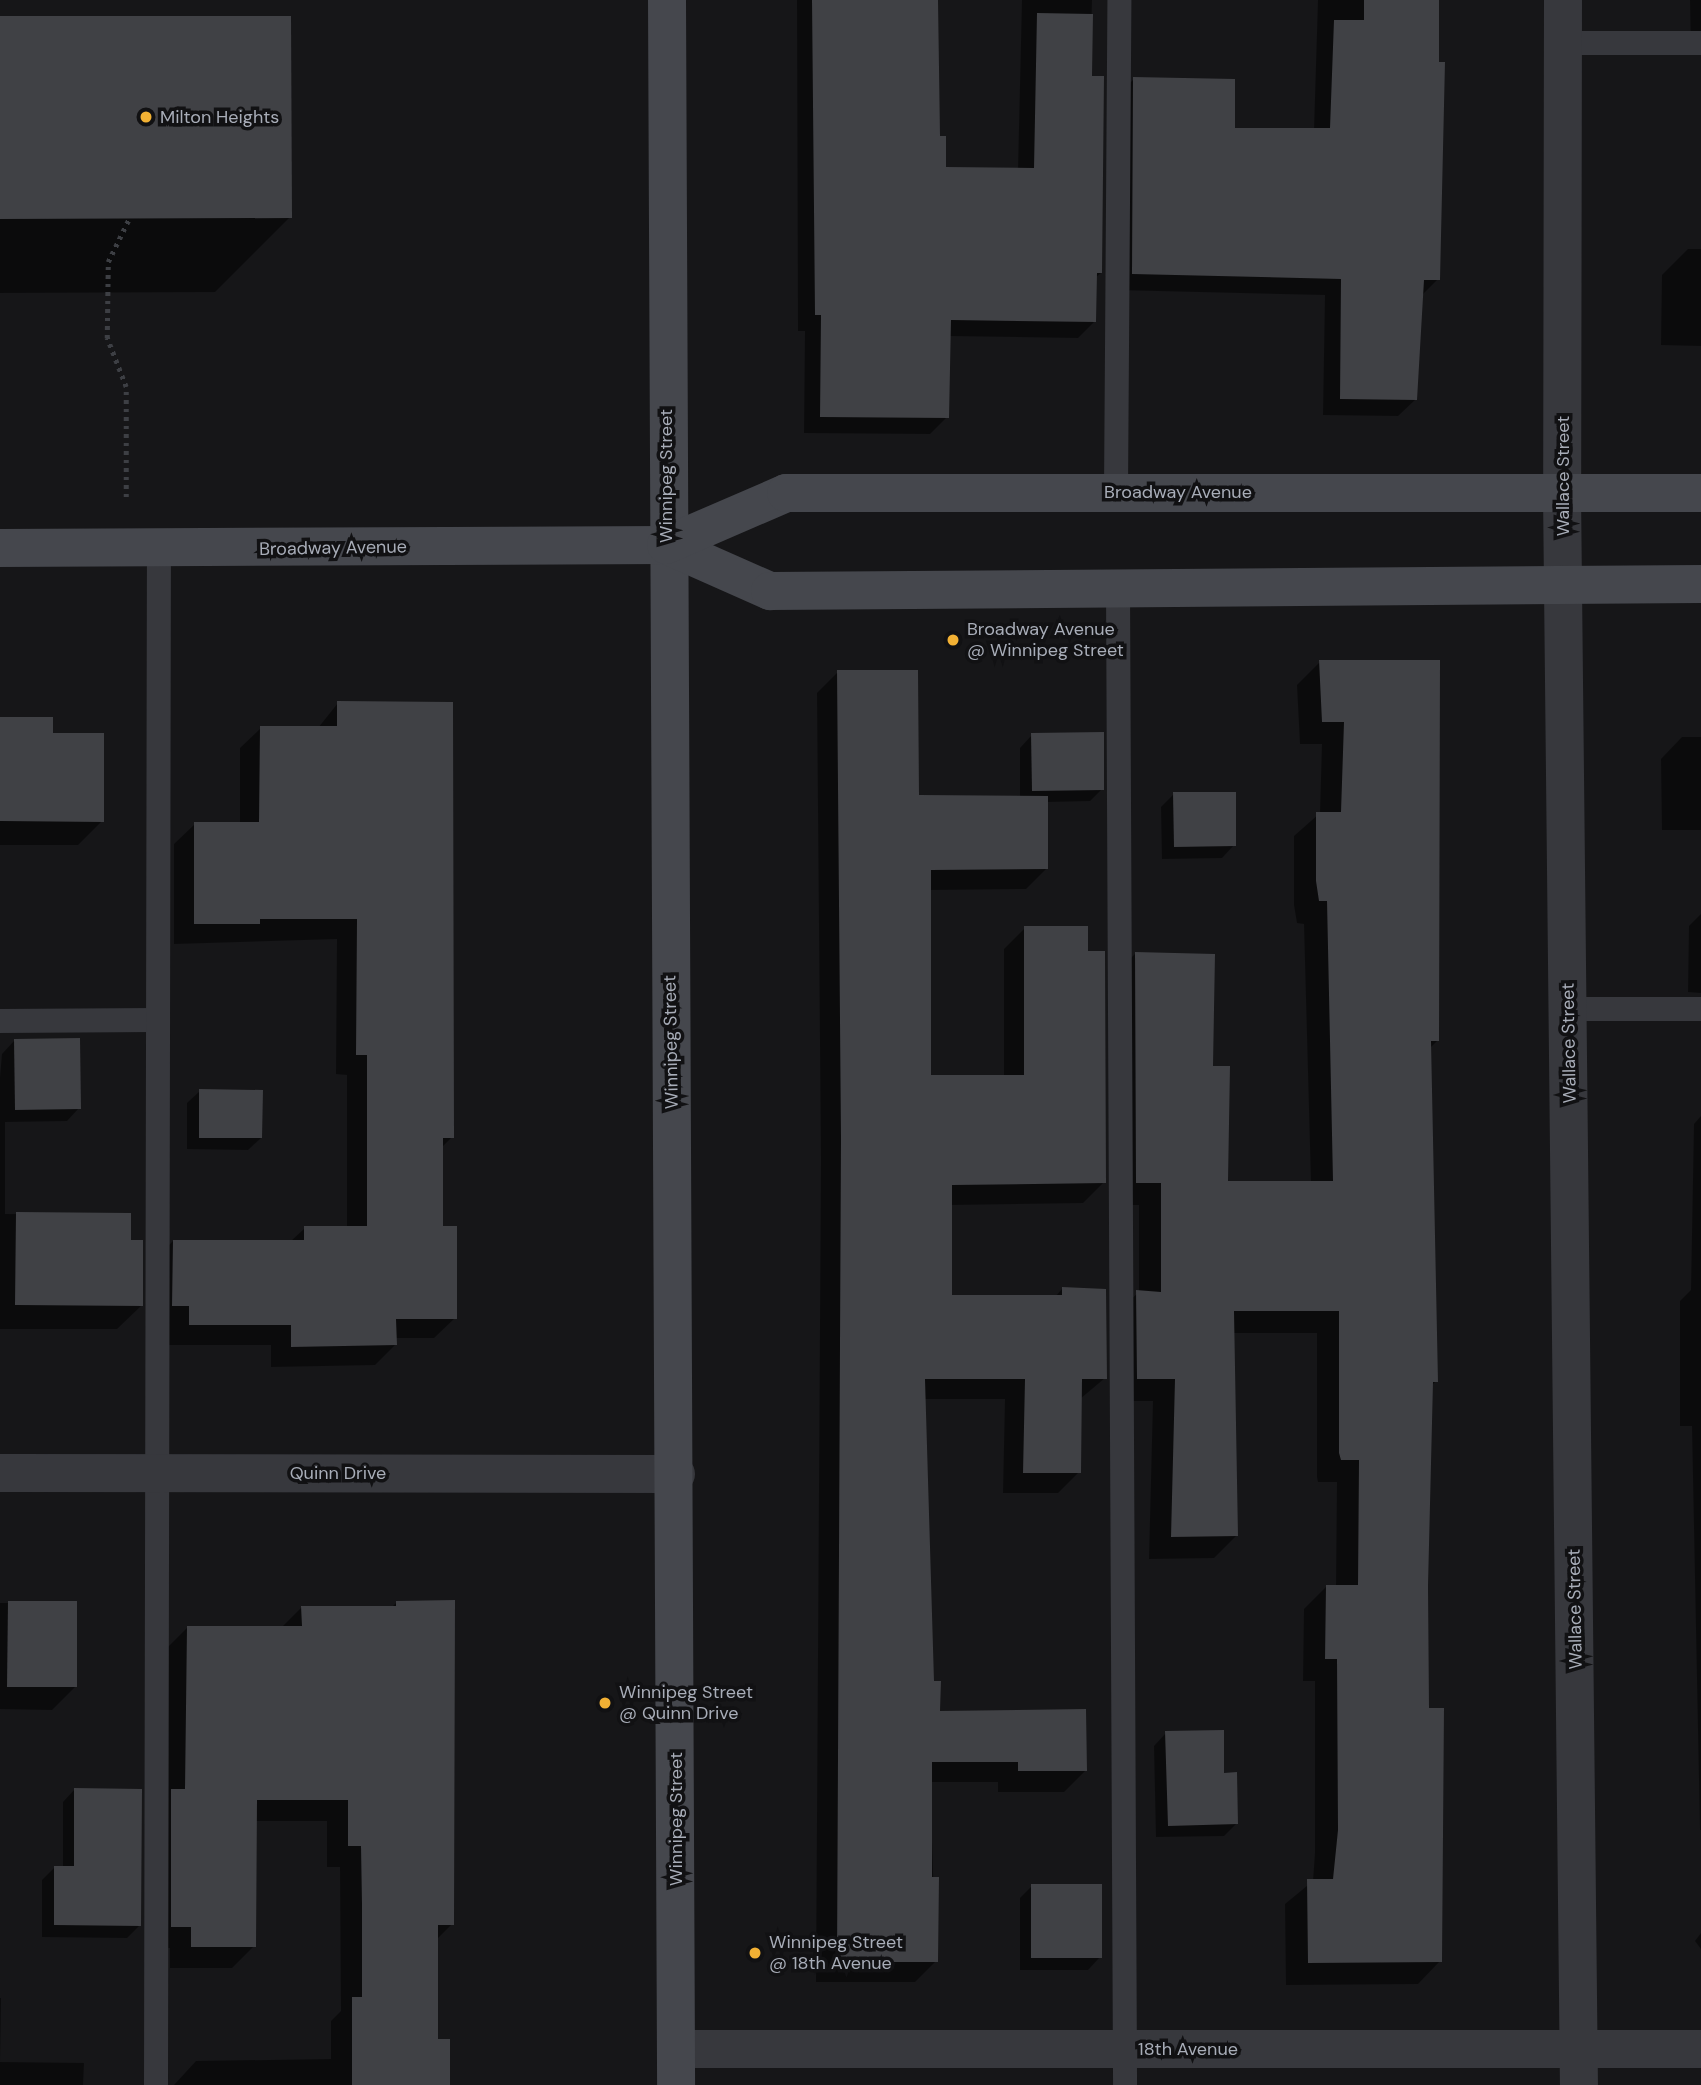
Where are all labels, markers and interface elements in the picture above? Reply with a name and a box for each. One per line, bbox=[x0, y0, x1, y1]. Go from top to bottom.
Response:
place label: Milton Heights bbox=[160, 106, 279, 128]
marker: Milton Heights bbox=[138, 109, 154, 125]
street label: Winnipeg Street bbox=[655, 409, 677, 543]
street label: Wallace Street bbox=[1552, 416, 1574, 536]
street label: Broadway Avenue bbox=[1104, 481, 1252, 503]
street label: Broadway Avenue bbox=[259, 536, 407, 560]
place label: Broadway Avenue @ Winnipeg Street bbox=[967, 619, 1124, 662]
marker: Broadway Avenue @ Winnipeg Street bbox=[945, 632, 961, 648]
street label: Winnipeg Street bbox=[659, 975, 683, 1109]
street label: Wallace Street bbox=[1557, 983, 1581, 1103]
street label: Quinn Drive bbox=[290, 1462, 386, 1484]
street label: Wallace Street bbox=[1563, 1549, 1587, 1669]
place label: Winnipeg Street @ Quinn Drive bbox=[619, 1682, 753, 1724]
marker: Winnipeg Street @ Quinn Drive bbox=[597, 1695, 613, 1711]
street label: Winnipeg Street bbox=[665, 1752, 687, 1886]
place label: Winnipeg Street @ 18th Avenue bbox=[769, 1932, 903, 1974]
marker: Winnipeg Street @ 18th Avenue bbox=[747, 1945, 763, 1961]
street label: 18th Avenue bbox=[1138, 2038, 1238, 2060]

